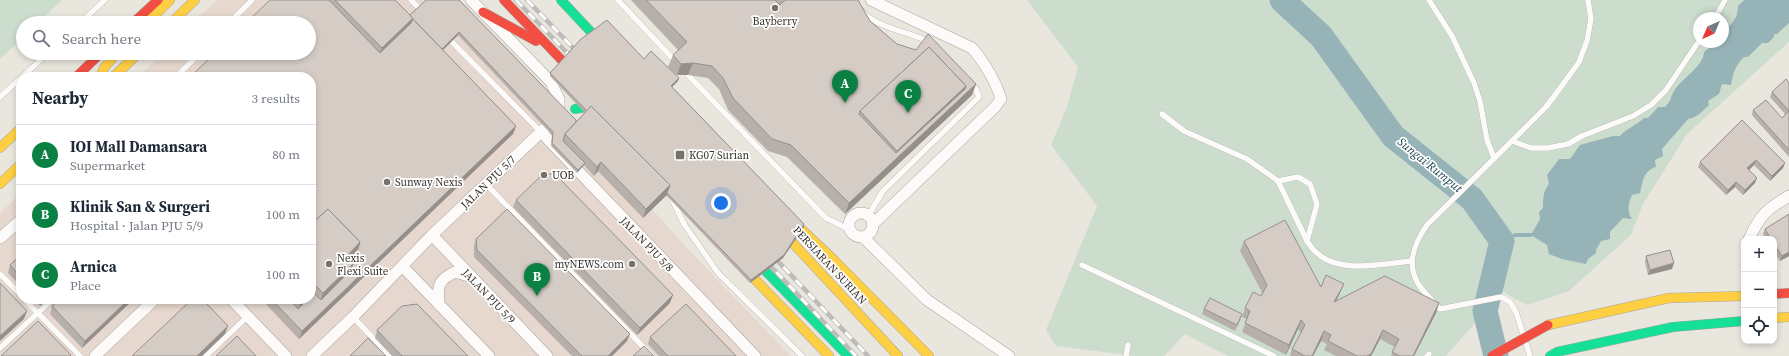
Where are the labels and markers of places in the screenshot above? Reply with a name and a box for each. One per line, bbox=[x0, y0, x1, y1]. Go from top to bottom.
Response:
marker: Bayberry bbox=[770, 3, 780, 13]
place label: Bayberry bbox=[753, 14, 798, 29]
pin: A bbox=[832, 70, 858, 103]
pin: C bbox=[895, 80, 921, 113]
place label: KG07 Surian bbox=[689, 148, 749, 163]
marker: KG07 Surian bbox=[674, 149, 686, 161]
place label: UOB bbox=[552, 168, 574, 183]
marker: UOB bbox=[539, 170, 549, 180]
place label: Sunway Nexis bbox=[395, 175, 463, 190]
marker: Sunway Nexis bbox=[382, 177, 392, 187]
place label: Nexis Flexi Suite bbox=[337, 251, 389, 279]
place label: myNEWS.com bbox=[555, 257, 624, 272]
marker: Nexis Flexi Suite bbox=[324, 259, 334, 269]
marker: myNEWS.com bbox=[627, 259, 637, 269]
pin: B bbox=[524, 263, 550, 296]

